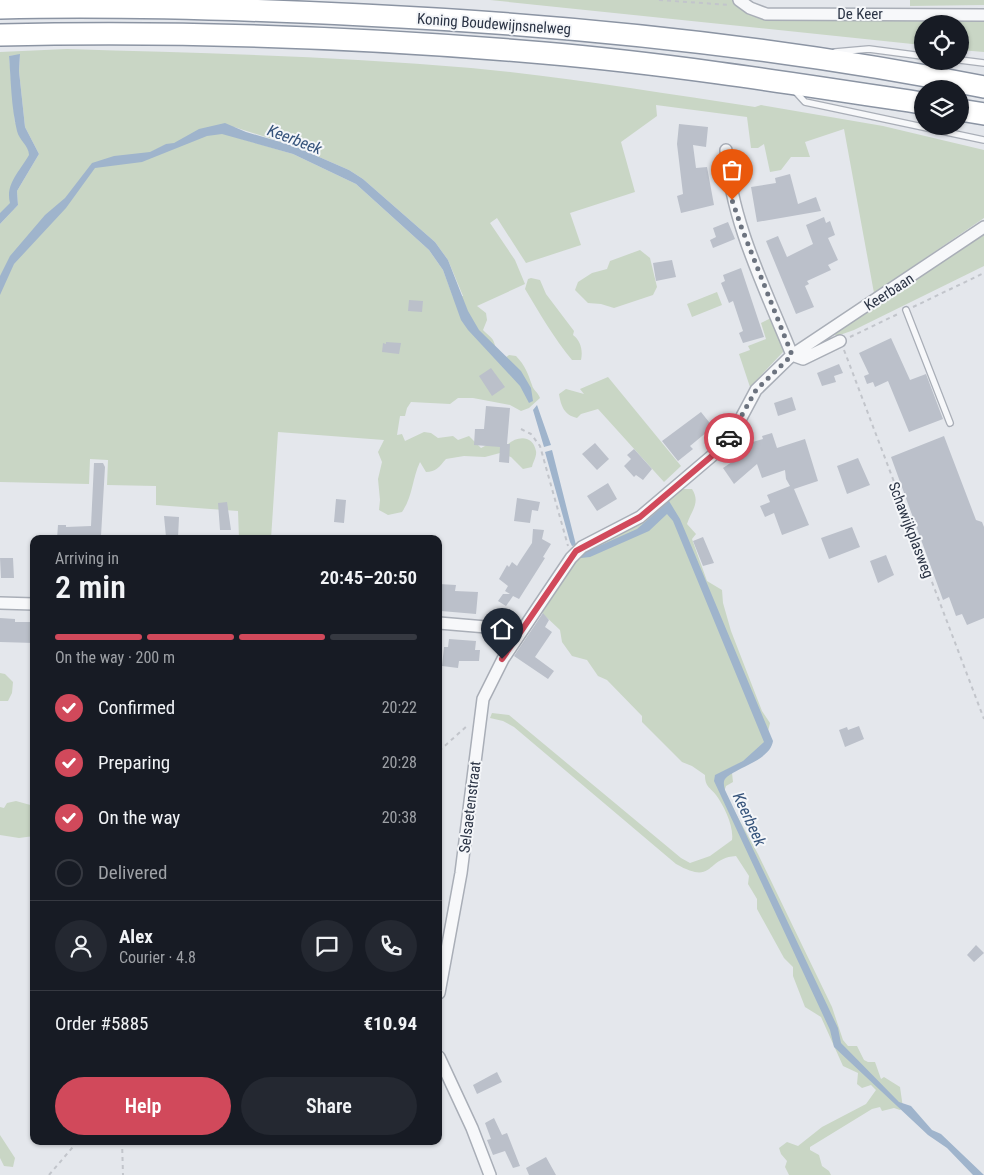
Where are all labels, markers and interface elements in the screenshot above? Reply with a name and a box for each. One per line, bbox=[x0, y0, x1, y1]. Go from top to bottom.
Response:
street label: De Keer bbox=[837, 5, 883, 23]
street label: Koning Boudewijnsnelweg bbox=[416, 10, 572, 38]
map controls bbox=[914, 15, 969, 135]
button: locate bbox=[914, 15, 969, 70]
button: layers bbox=[914, 80, 969, 135]
water label: Keerbeek bbox=[265, 120, 326, 159]
pin bbox=[711, 149, 753, 200]
icon: bag bbox=[718, 156, 746, 184]
street label: Keerbaan bbox=[861, 269, 917, 315]
courier bbox=[704, 413, 754, 463]
icon: car bbox=[715, 424, 743, 452]
street label: Schawijkplasweg bbox=[884, 479, 938, 581]
text: Arriving in bbox=[55, 549, 119, 568]
text: 20:45–20:50 bbox=[320, 566, 417, 589]
text: 2 min bbox=[55, 568, 126, 606]
pin bbox=[481, 608, 523, 659]
icon: home bbox=[488, 615, 516, 643]
text: On the way · 200 m bbox=[55, 648, 175, 667]
icon: check bbox=[55, 694, 83, 722]
text: Confirmed bbox=[98, 696, 175, 719]
text: 20:22 bbox=[382, 698, 417, 717]
icon: check bbox=[55, 749, 83, 777]
text: Preparing bbox=[98, 751, 170, 774]
text: 20:28 bbox=[382, 753, 417, 772]
street label: Selsaetenstraat bbox=[455, 760, 485, 854]
water label: Keerbeek bbox=[729, 789, 771, 850]
icon: check bbox=[55, 804, 83, 832]
text: On the way bbox=[98, 806, 180, 829]
text: 20:38 bbox=[382, 808, 417, 827]
text: Delivered bbox=[98, 861, 167, 884]
button: person bbox=[55, 920, 107, 972]
button: chat bbox=[301, 920, 353, 972]
button: phone bbox=[365, 920, 417, 972]
text: Alex bbox=[119, 925, 153, 948]
text: Courier · 4.8 bbox=[119, 948, 196, 967]
text: Order #5885 bbox=[55, 1012, 148, 1035]
text: €10.94 bbox=[363, 1012, 417, 1035]
button: Help bbox=[55, 1077, 231, 1135]
button: Share bbox=[241, 1077, 417, 1135]

